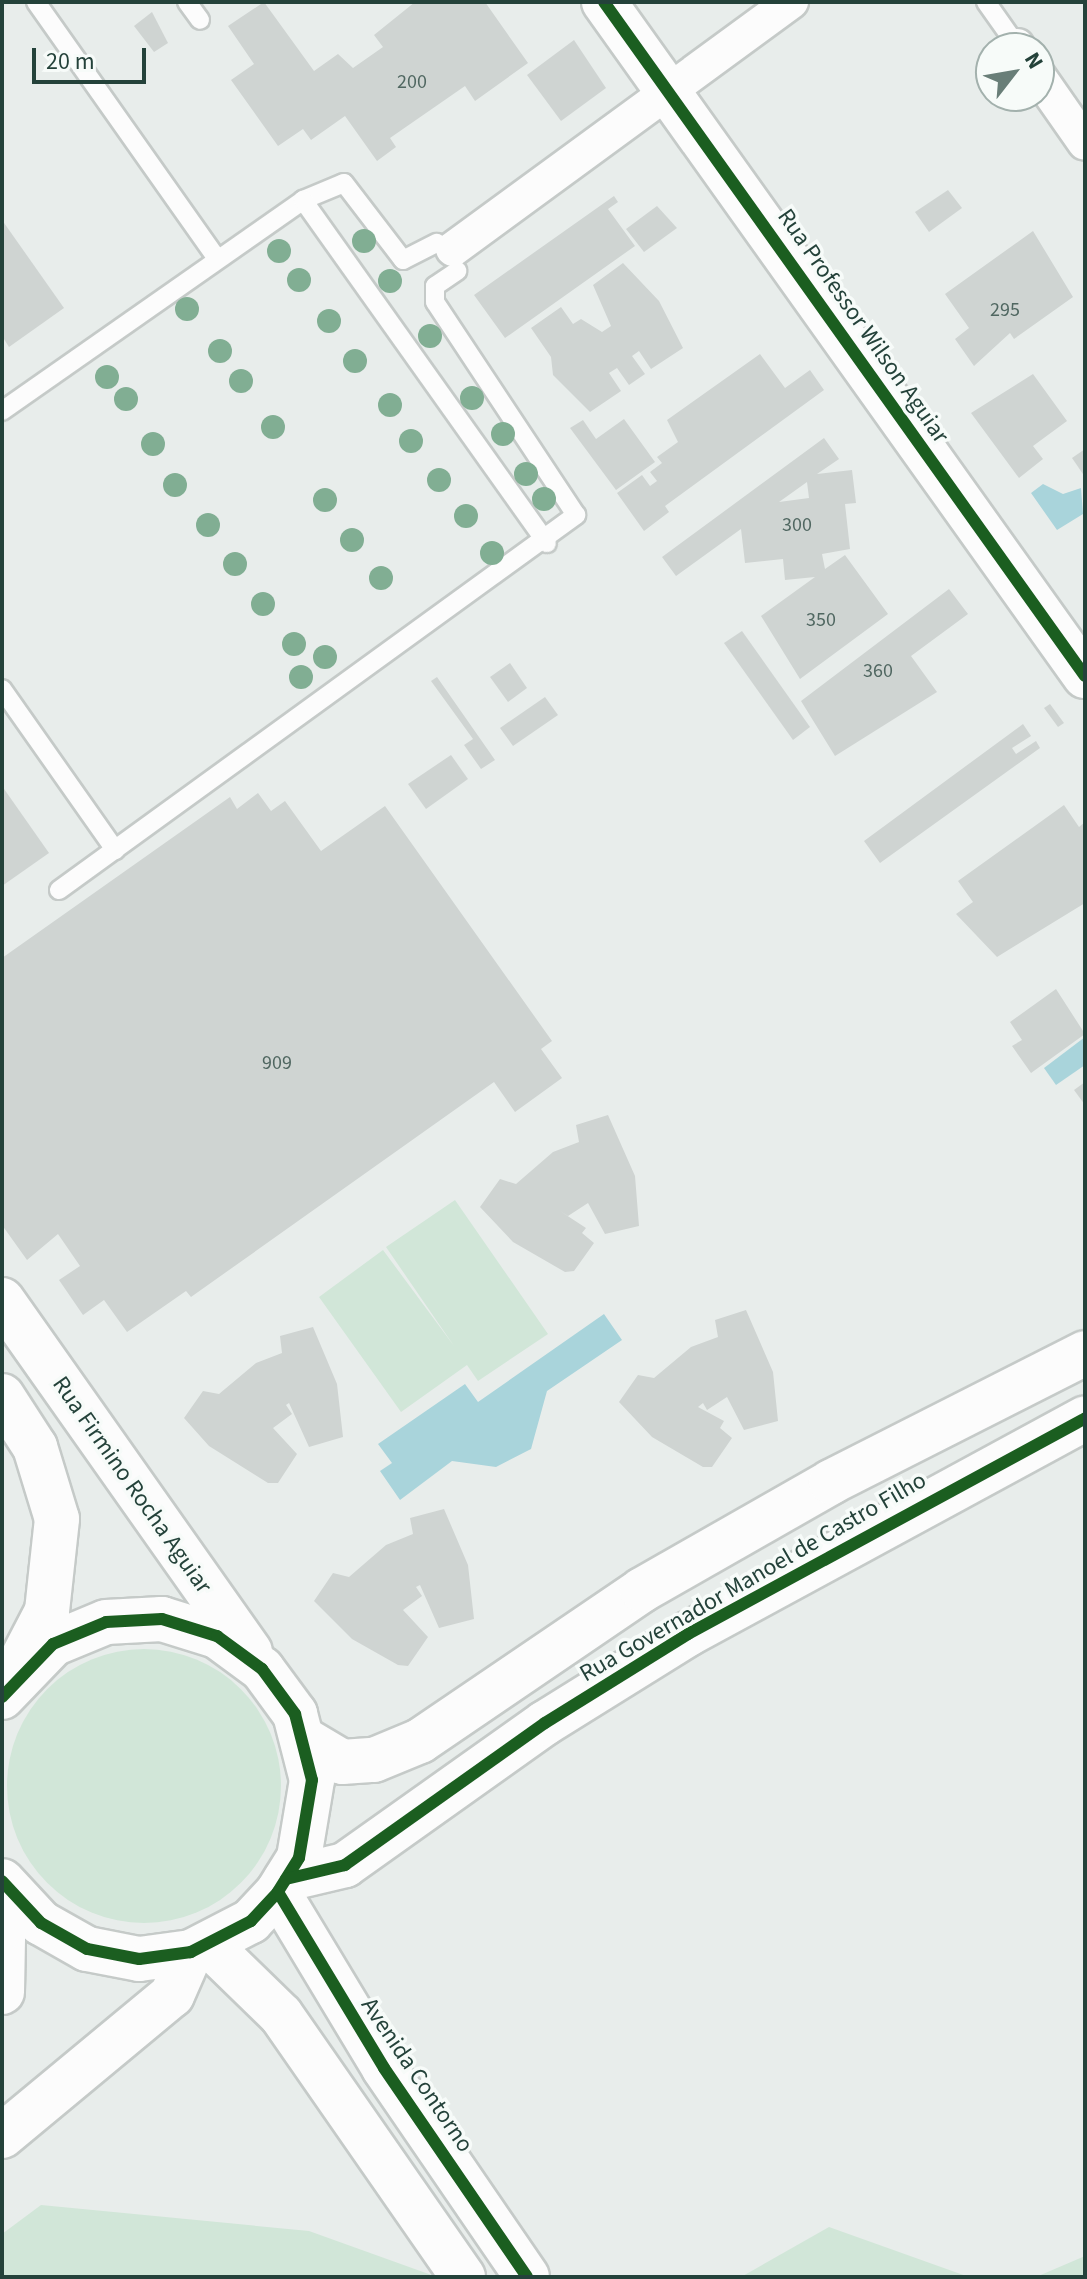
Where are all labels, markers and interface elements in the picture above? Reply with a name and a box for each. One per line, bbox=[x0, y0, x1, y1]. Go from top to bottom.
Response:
scale bar bbox=[36, 32, 150, 82]
north arrow bbox=[975, 32, 1055, 112]
text: 20 m bbox=[46, 44, 95, 79]
text: N bbox=[1016, 46, 1051, 75]
house number: 200 bbox=[397, 70, 427, 94]
street label: Rua Professor Wilson Aguiar bbox=[771, 203, 955, 449]
house number: 295 bbox=[990, 298, 1020, 322]
house number: 300 bbox=[782, 513, 812, 537]
house number: 350 bbox=[806, 608, 836, 632]
house number: 360 bbox=[863, 659, 893, 683]
house number: 909 bbox=[262, 1051, 292, 1075]
street label: Rua Firmino Rocha Aguiar bbox=[46, 1371, 218, 1599]
street label: Rua Governador Manoel de Castro Filho bbox=[575, 1466, 931, 1688]
street label: Avenida Contorno bbox=[355, 1992, 479, 2158]

